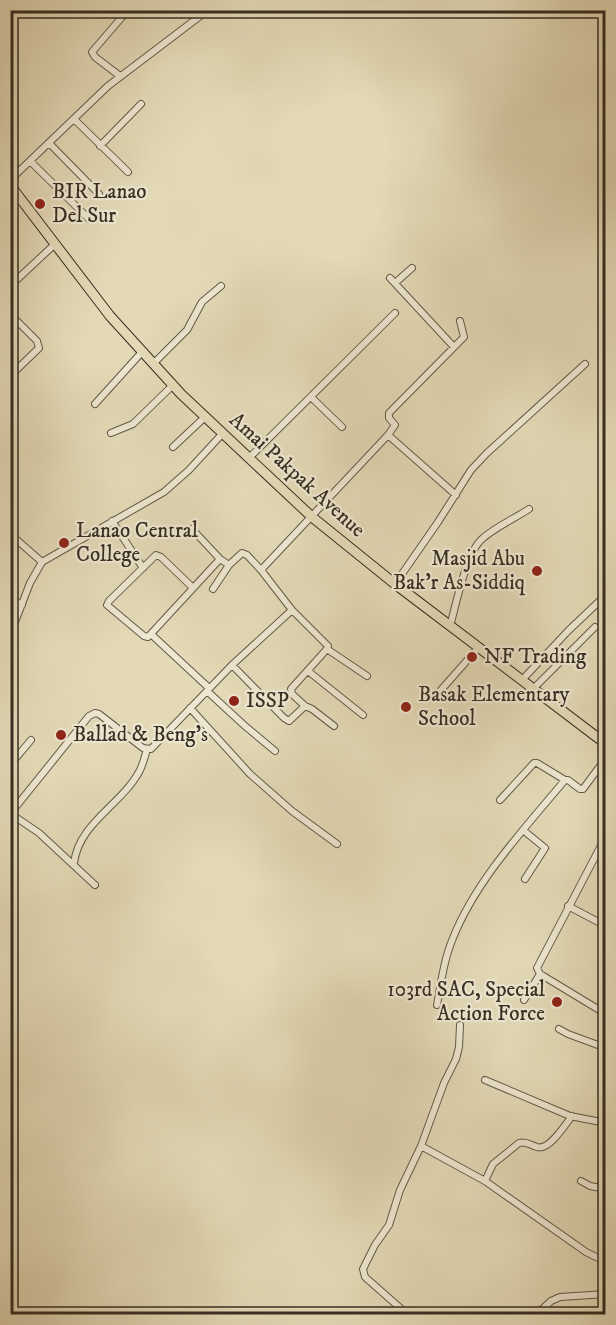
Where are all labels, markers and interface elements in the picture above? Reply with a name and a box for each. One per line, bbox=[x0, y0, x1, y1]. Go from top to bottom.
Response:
place label: BIR Lanao Del Sur bbox=[52, 179, 147, 229]
marker: BIR Lanao Del Sur bbox=[33, 197, 47, 211]
street label: Amai Pakpak Avenue bbox=[224, 407, 371, 543]
place label: Lanao Central College bbox=[76, 518, 199, 568]
marker: Lanao Central College bbox=[57, 536, 71, 550]
place label: Masjid Abu Bak'r As-Siddiq bbox=[393, 546, 526, 596]
marker: Masjid Abu Bak'r As-Siddiq bbox=[530, 564, 544, 578]
place label: NF Trading bbox=[484, 644, 587, 670]
marker: NF Trading bbox=[465, 650, 479, 664]
place label: Basak Elementary School bbox=[418, 682, 571, 732]
place label: ISSP bbox=[246, 688, 289, 714]
marker: ISSP bbox=[227, 694, 241, 708]
marker: Basak Elementary School bbox=[399, 700, 413, 714]
place label: Ballad & Beng's bbox=[73, 722, 208, 748]
marker: Ballad & Beng's bbox=[54, 728, 68, 742]
place label: 103rd SAC, Special Action Force bbox=[387, 977, 546, 1027]
marker: 103rd SAC, Special Action Force bbox=[550, 995, 564, 1009]

